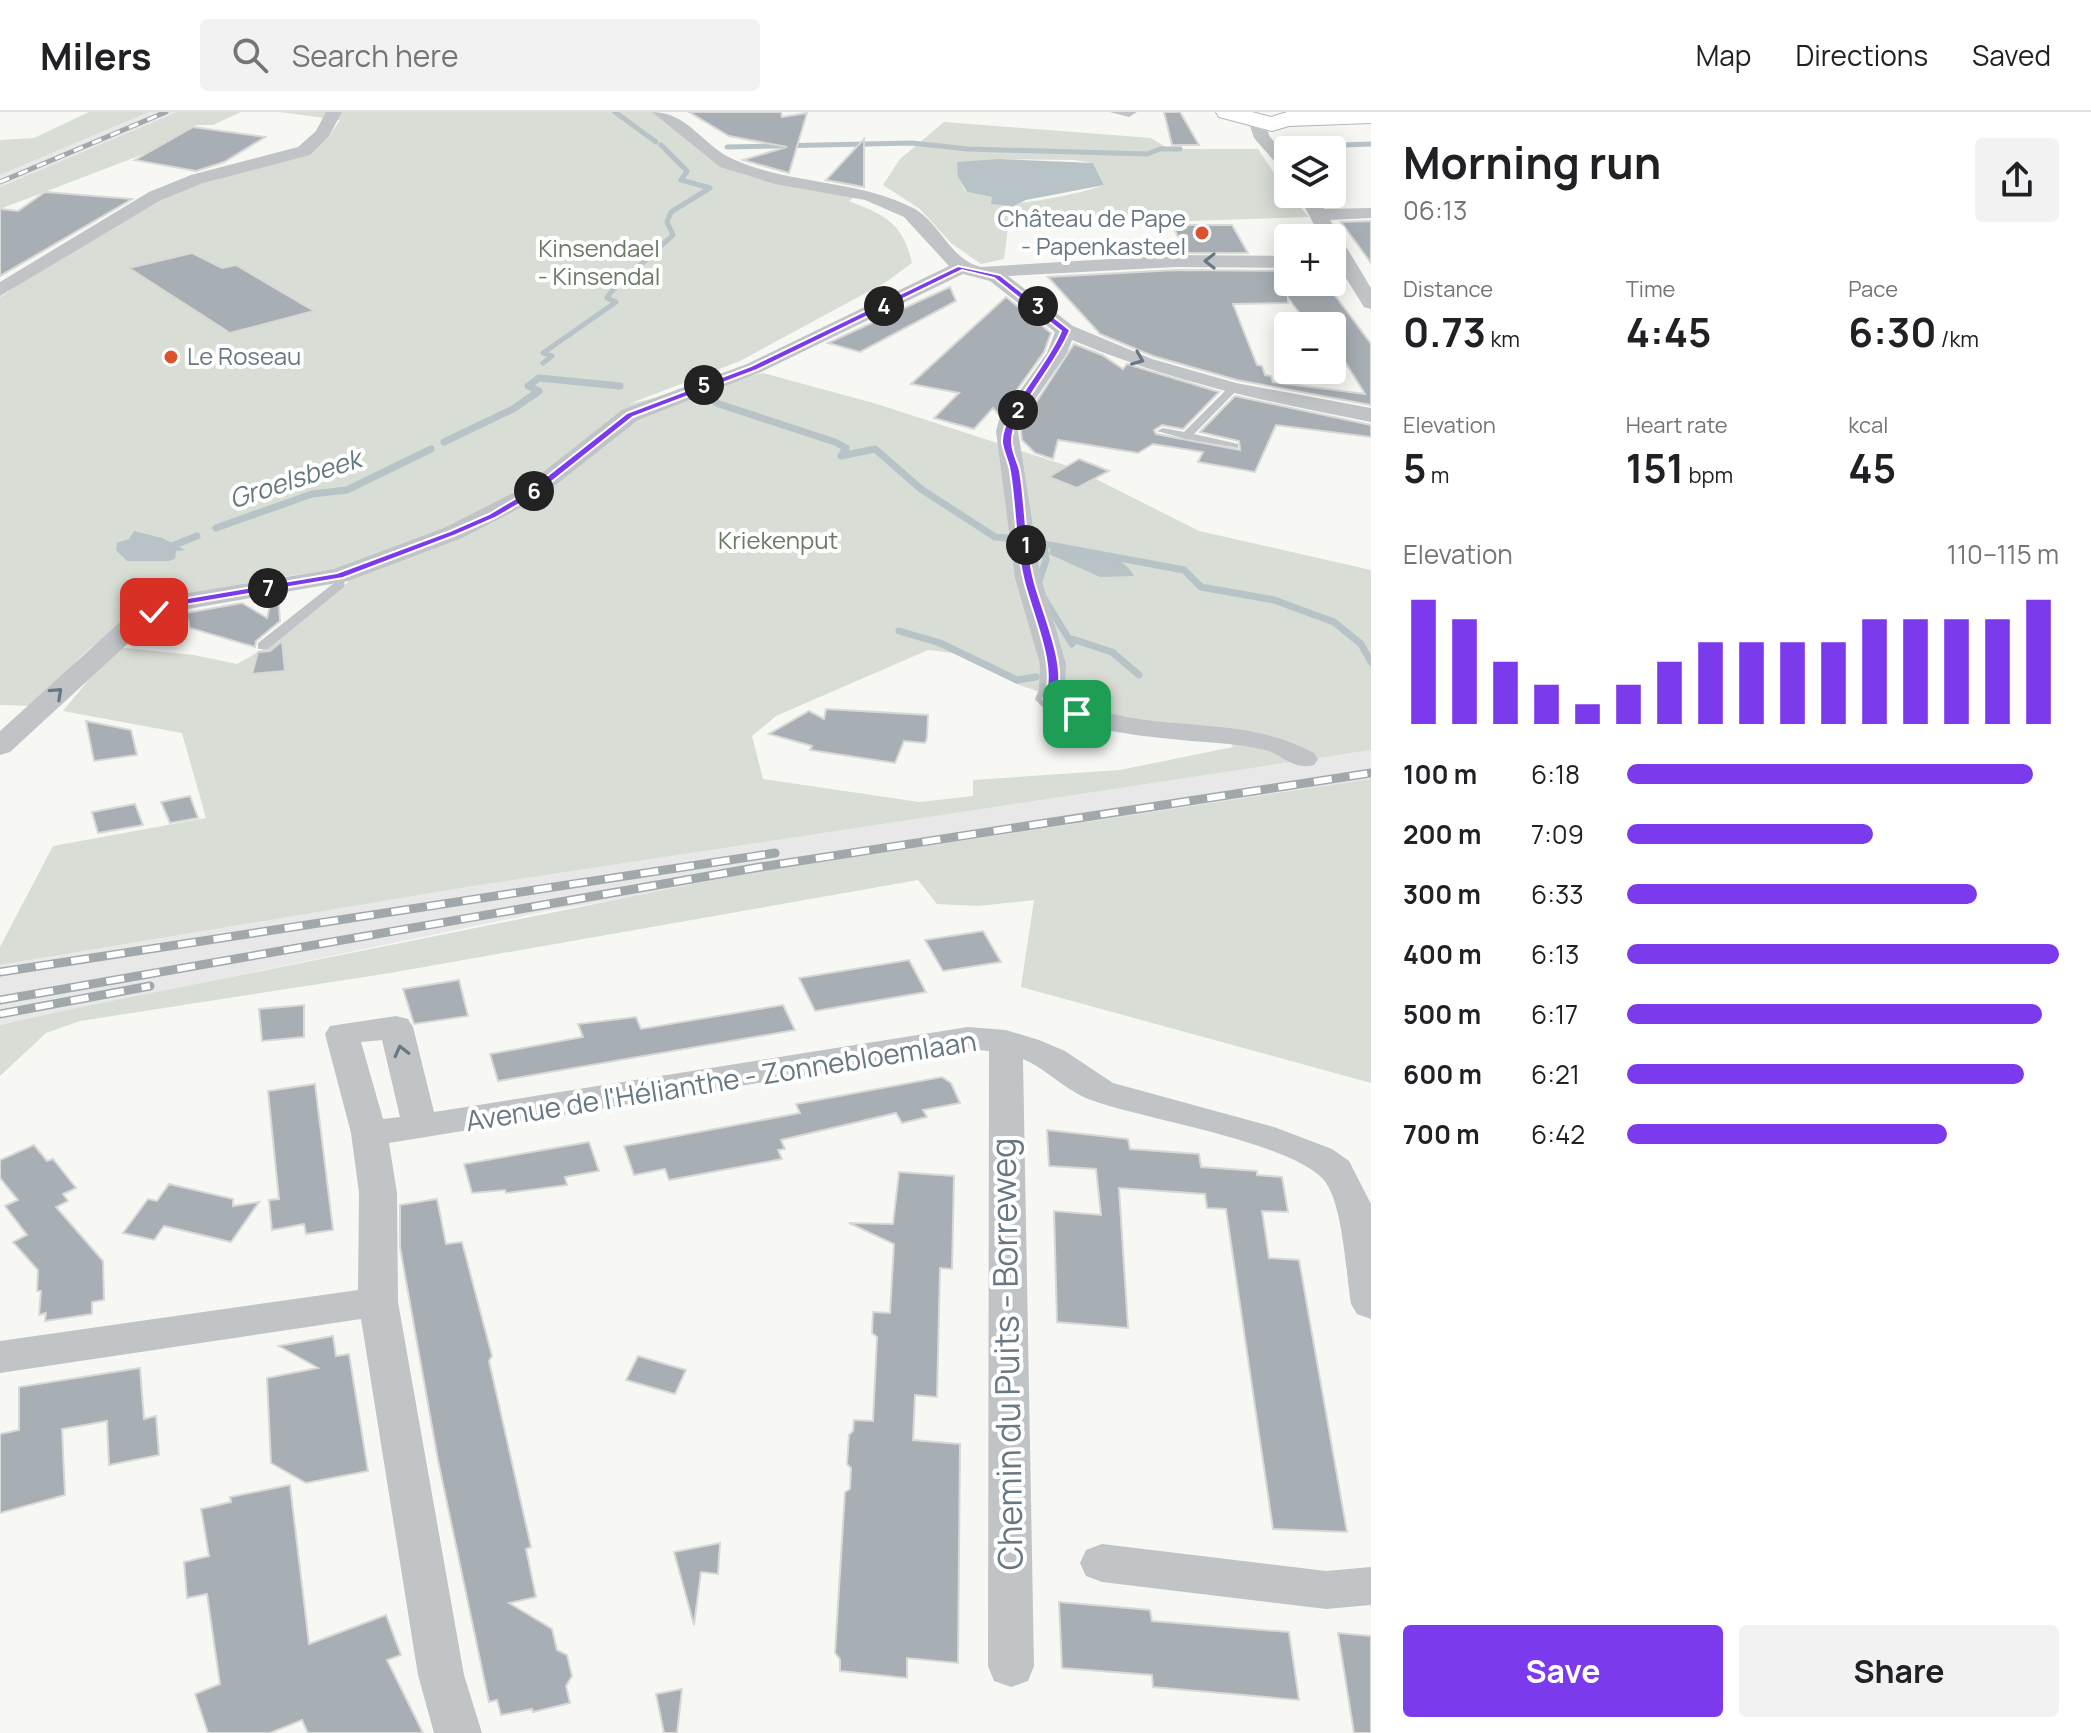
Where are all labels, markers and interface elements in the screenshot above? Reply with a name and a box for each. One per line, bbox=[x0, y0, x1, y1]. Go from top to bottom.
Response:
search box bbox=[200, 19, 760, 91]
text: Milers bbox=[40, 29, 152, 81]
icon: search bbox=[228, 33, 272, 77]
text: Search here bbox=[292, 35, 458, 76]
text: Map bbox=[1696, 36, 1751, 74]
text: Directions bbox=[1795, 36, 1928, 74]
text: Saved bbox=[1972, 36, 2051, 74]
text: Morning run bbox=[1403, 132, 1661, 192]
map controls bbox=[1274, 136, 1346, 384]
button: layers bbox=[1274, 136, 1346, 208]
button: share bbox=[1975, 138, 2059, 222]
text: 06:13 bbox=[1403, 192, 1467, 228]
place label: Château de Pape - Papenkasteel bbox=[997, 201, 1186, 262]
marker: Château de Pape - Papenkasteel bbox=[1193, 224, 1211, 242]
button: + bbox=[1274, 224, 1346, 296]
park label: Kinsendael - Kinsendal bbox=[538, 231, 660, 292]
one-way arrow bbox=[1203, 252, 1216, 270]
text: Distance bbox=[1403, 274, 1493, 304]
text: Time bbox=[1626, 274, 1675, 304]
text: Pace bbox=[1848, 274, 1898, 304]
pin: 4 bbox=[864, 286, 904, 326]
pin: 3 bbox=[1018, 286, 1058, 326]
text: 4 bbox=[877, 291, 891, 321]
text: 3 bbox=[1032, 291, 1044, 321]
text: 0.73 bbox=[1403, 304, 1486, 359]
text: 4:45 bbox=[1626, 304, 1711, 359]
text: 6:30 bbox=[1848, 304, 1936, 359]
button: − bbox=[1274, 312, 1346, 384]
text: km bbox=[1486, 324, 1520, 354]
text: /km bbox=[1936, 324, 1979, 354]
place label: Le Roseau bbox=[187, 339, 301, 372]
marker: Le Roseau bbox=[162, 348, 180, 366]
one-way arrow bbox=[1130, 349, 1144, 366]
pin: 5 bbox=[684, 365, 724, 405]
text: 5 bbox=[698, 370, 710, 400]
pin: 2 bbox=[998, 390, 1038, 430]
text: 2 bbox=[1011, 395, 1025, 425]
text: Elevation bbox=[1403, 410, 1496, 440]
text: Heart rate bbox=[1626, 410, 1728, 440]
text: kcal bbox=[1848, 410, 1888, 440]
water label: Groelsbeek bbox=[224, 439, 369, 516]
text: 5 bbox=[1403, 440, 1426, 495]
text: 151 bbox=[1626, 440, 1684, 495]
text: 45 bbox=[1848, 440, 1896, 495]
text: m bbox=[1426, 460, 1450, 490]
text: bpm bbox=[1684, 460, 1733, 490]
pin: 6 bbox=[514, 471, 554, 511]
text: 6 bbox=[527, 476, 541, 506]
park label: Kriekenput bbox=[718, 523, 838, 556]
pin: 1 bbox=[1006, 525, 1046, 565]
text: 1 bbox=[1021, 530, 1031, 560]
text: Elevation bbox=[1403, 536, 1513, 572]
text: 110–115 m bbox=[1947, 536, 2059, 572]
pin: 7 bbox=[248, 568, 288, 608]
text: 7 bbox=[262, 573, 274, 603]
pin bbox=[120, 578, 188, 646]
icon: check bbox=[132, 590, 176, 634]
pin bbox=[1043, 680, 1111, 748]
one-way arrow bbox=[48, 688, 63, 702]
icon: arrive bbox=[1055, 692, 1099, 736]
text: 100 m bbox=[1403, 756, 1477, 792]
text: 6:18 bbox=[1531, 756, 1580, 792]
text: 200 m bbox=[1403, 816, 1481, 852]
text: 7:09 bbox=[1531, 816, 1584, 852]
text: 300 m bbox=[1403, 876, 1481, 912]
text: 6:33 bbox=[1531, 876, 1584, 912]
text: 400 m bbox=[1403, 936, 1482, 972]
text: 6:13 bbox=[1531, 936, 1579, 972]
text: 500 m bbox=[1403, 996, 1481, 1032]
text: 6:17 bbox=[1531, 996, 1578, 1032]
street label: Avenue de l'Hélianthe - Zonnebloemlaan bbox=[463, 1021, 979, 1139]
one-way arrow bbox=[394, 1044, 411, 1058]
text: 600 m bbox=[1403, 1056, 1482, 1092]
text: 6:21 bbox=[1531, 1056, 1580, 1092]
text: 700 m bbox=[1403, 1116, 1480, 1152]
text: 6:42 bbox=[1531, 1116, 1585, 1152]
street label: Chemin du Puits - Borreweg bbox=[979, 1137, 1033, 1571]
button: Save bbox=[1403, 1625, 1723, 1717]
button: Share bbox=[1739, 1625, 2059, 1717]

